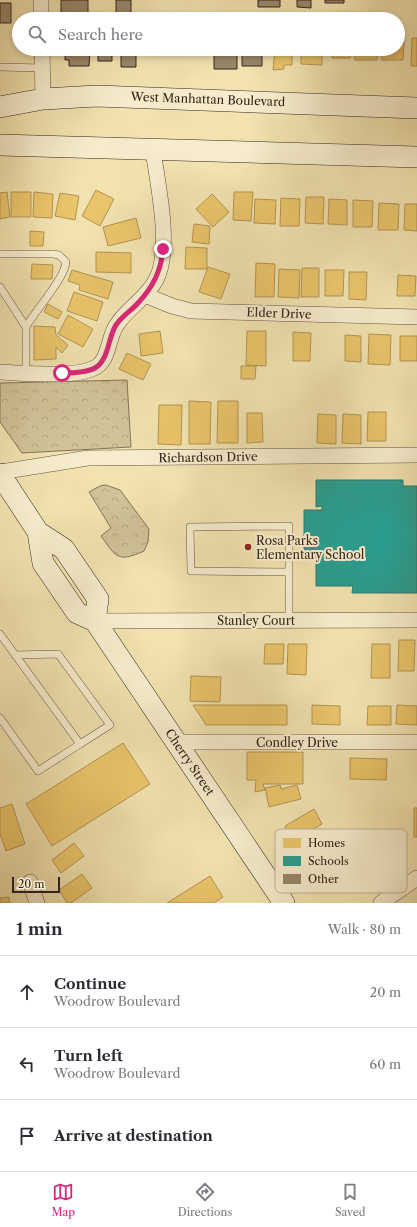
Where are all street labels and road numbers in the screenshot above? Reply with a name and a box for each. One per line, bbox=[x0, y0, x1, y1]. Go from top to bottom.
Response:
street label: West Manhattan Boulevard bbox=[130, 89, 286, 109]
street label: Elder Drive bbox=[246, 304, 312, 322]
street label: Richardson Drive bbox=[158, 449, 258, 465]
street label: Stanley Court bbox=[217, 613, 296, 628]
street label: Cherry Street bbox=[162, 726, 218, 799]
street label: Condley Drive bbox=[256, 735, 338, 750]

